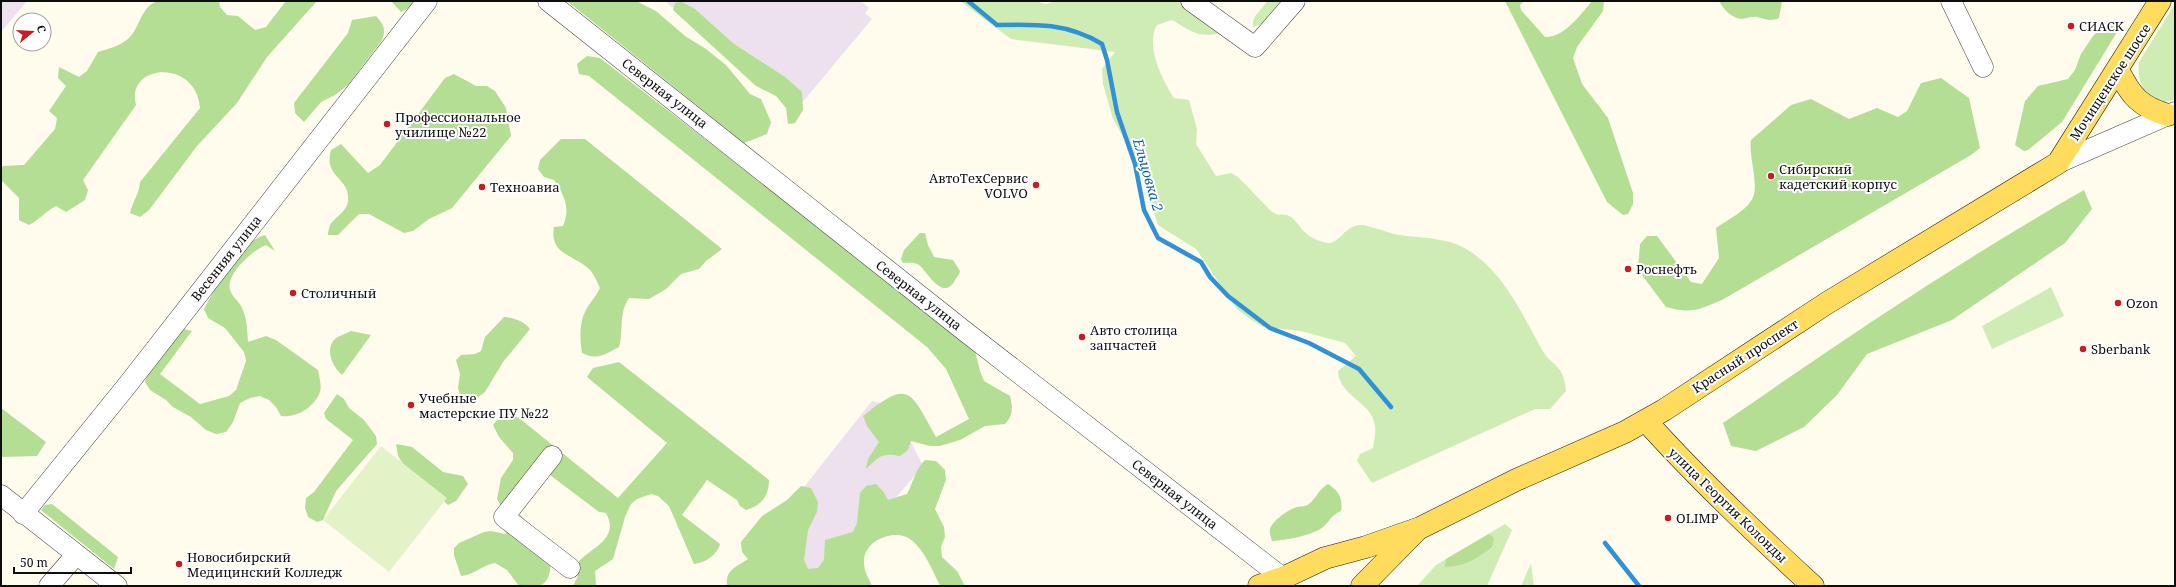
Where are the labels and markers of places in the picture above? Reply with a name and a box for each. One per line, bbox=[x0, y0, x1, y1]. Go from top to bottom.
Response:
place label: СИАСК bbox=[2079, 17, 2125, 35]
marker: СИАСК bbox=[2066, 21, 2076, 31]
place label: Профессиональное училище №22 bbox=[395, 108, 521, 141]
marker: Профессиональное училище №22 bbox=[382, 119, 392, 129]
place label: Сибирский кадетский корпус bbox=[1779, 160, 1897, 193]
place label: АвтоТехСервис VOLVO bbox=[929, 169, 1028, 202]
marker: Сибирский кадетский корпус bbox=[1766, 171, 1776, 181]
place label: Техноавиа bbox=[490, 178, 560, 196]
marker: АвтоТехСервис VOLVO bbox=[1031, 180, 1041, 190]
marker: Техноавиа bbox=[477, 182, 487, 192]
place label: Роснефть bbox=[1636, 260, 1697, 278]
marker: Роснефть bbox=[1623, 264, 1633, 274]
place label: Столичный bbox=[301, 284, 377, 302]
marker: Столичный bbox=[288, 288, 298, 298]
place label: Ozon bbox=[2126, 294, 2159, 312]
marker: Ozon bbox=[2113, 298, 2123, 308]
place label: Авто столица запчастей bbox=[1090, 321, 1178, 354]
marker: Авто столица запчастей bbox=[1077, 332, 1087, 342]
place label: Sberbank bbox=[2091, 340, 2151, 358]
marker: Sberbank bbox=[2078, 344, 2088, 354]
place label: Учебные мастерские ПУ №22 bbox=[419, 389, 549, 422]
marker: Учебные мастерские ПУ №22 bbox=[406, 400, 416, 410]
place label: OLIMP bbox=[1676, 509, 1719, 527]
marker: OLIMP bbox=[1663, 513, 1673, 523]
place label: Новосибирский Медицинский Колледж bbox=[187, 548, 343, 581]
marker: Новосибирский Медицинский Колледж bbox=[174, 559, 184, 569]

